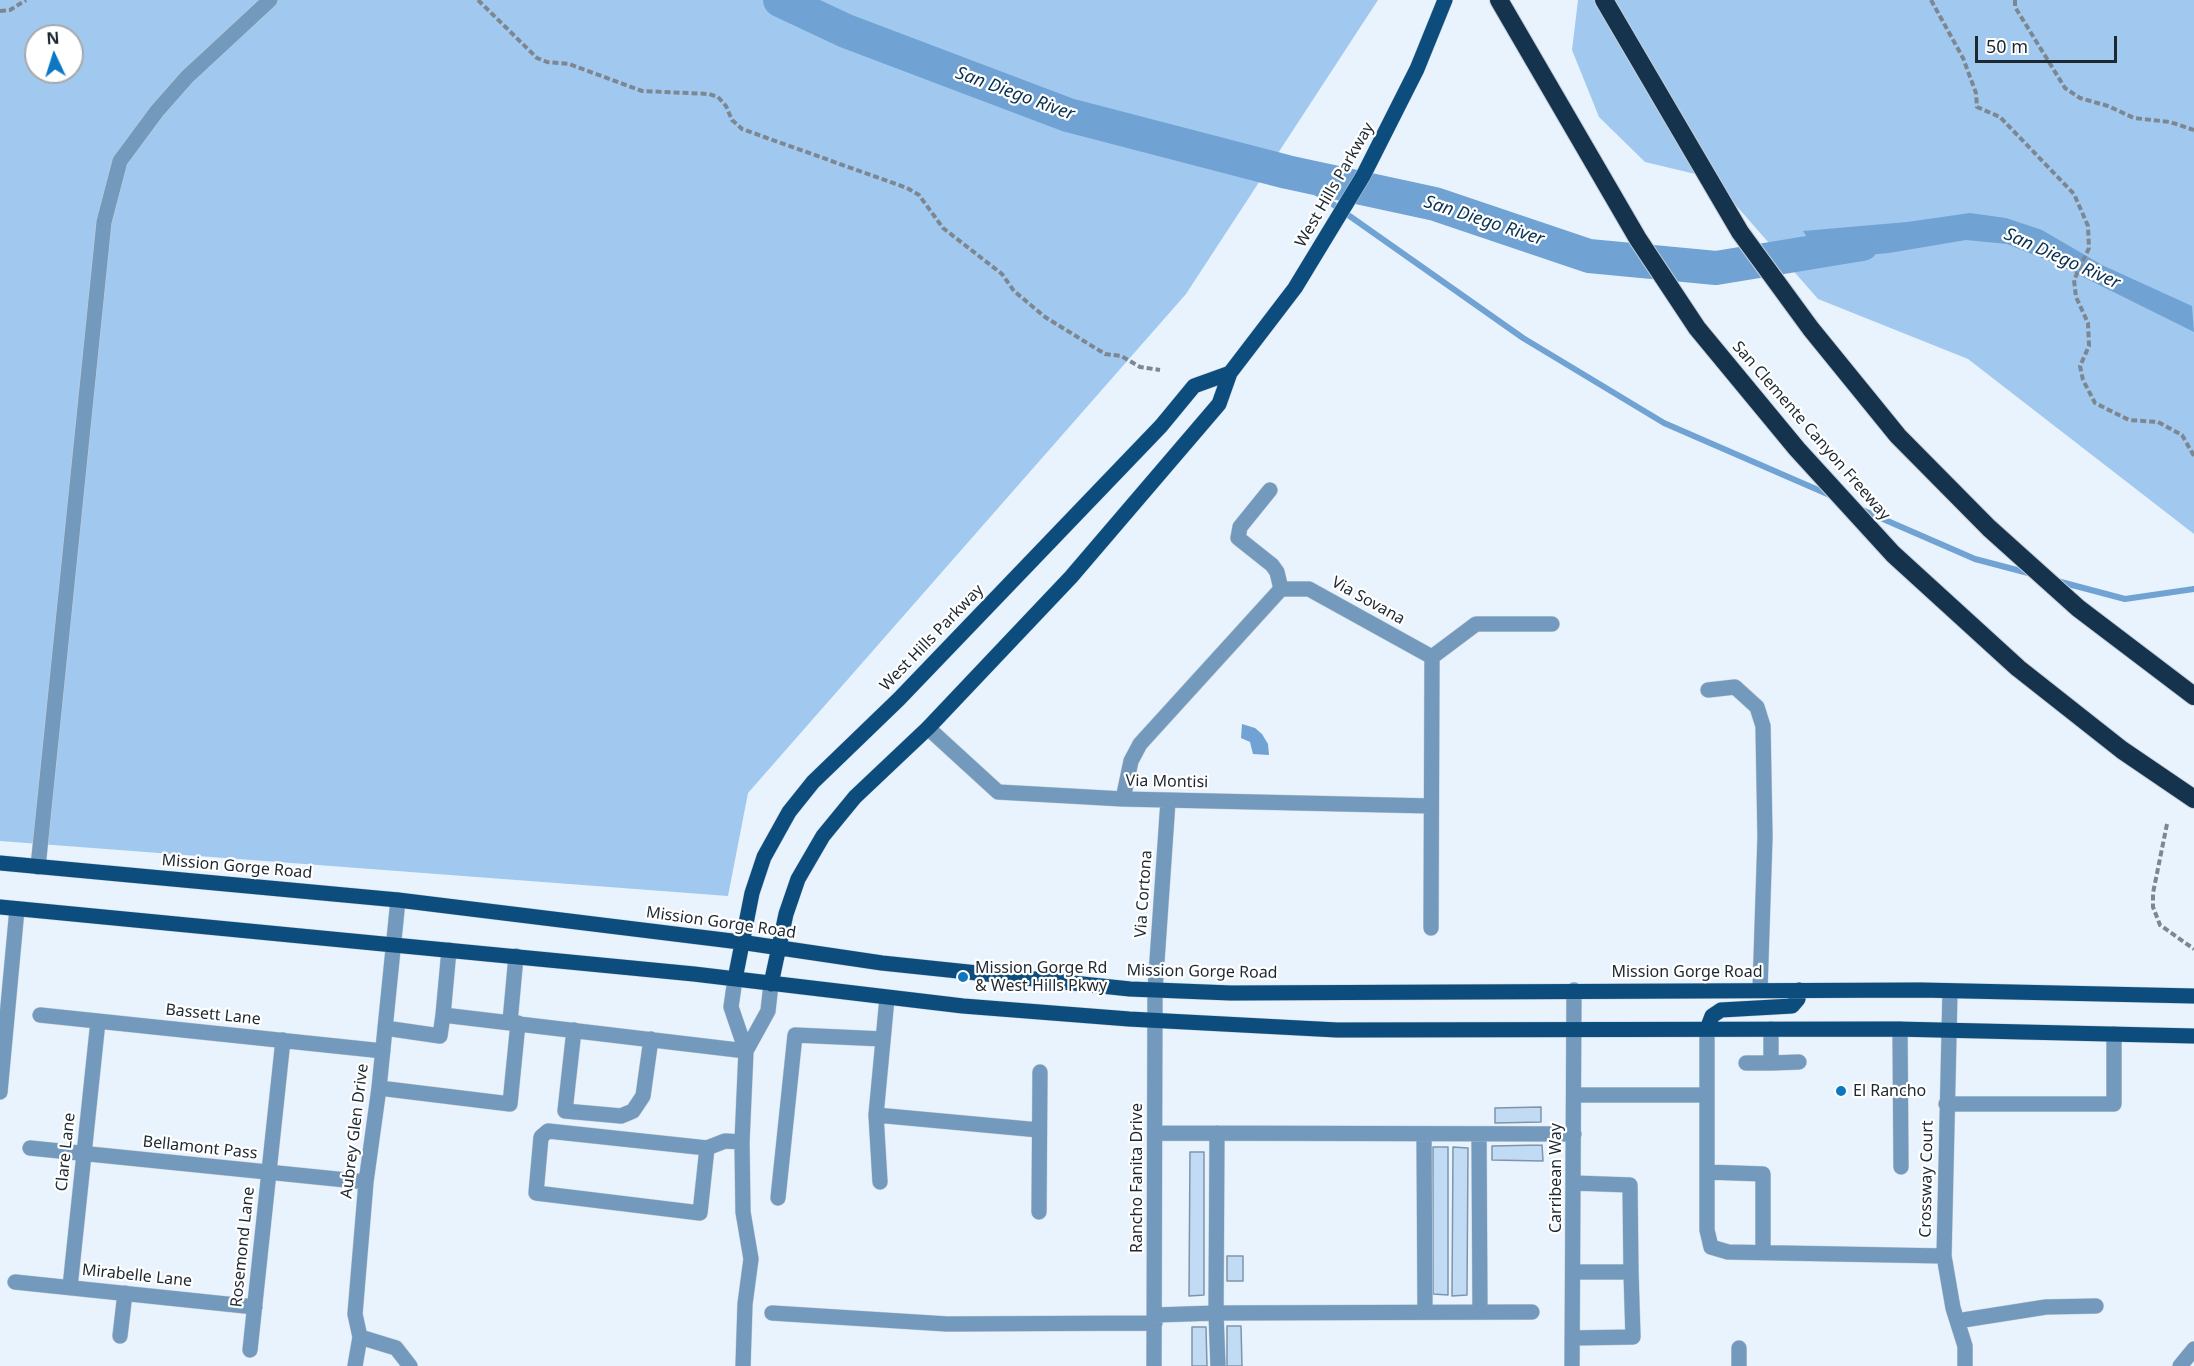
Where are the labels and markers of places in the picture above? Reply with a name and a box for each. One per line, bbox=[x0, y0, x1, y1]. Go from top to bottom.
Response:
place label: Mission Gorge Rd & West Hills Pkwy bbox=[975, 958, 1107, 996]
marker: Mission Gorge Rd & West Hills Pkwy bbox=[956, 970, 970, 984]
place label: El Rancho bbox=[1853, 1081, 1926, 1101]
marker: El Rancho bbox=[1834, 1084, 1848, 1098]

